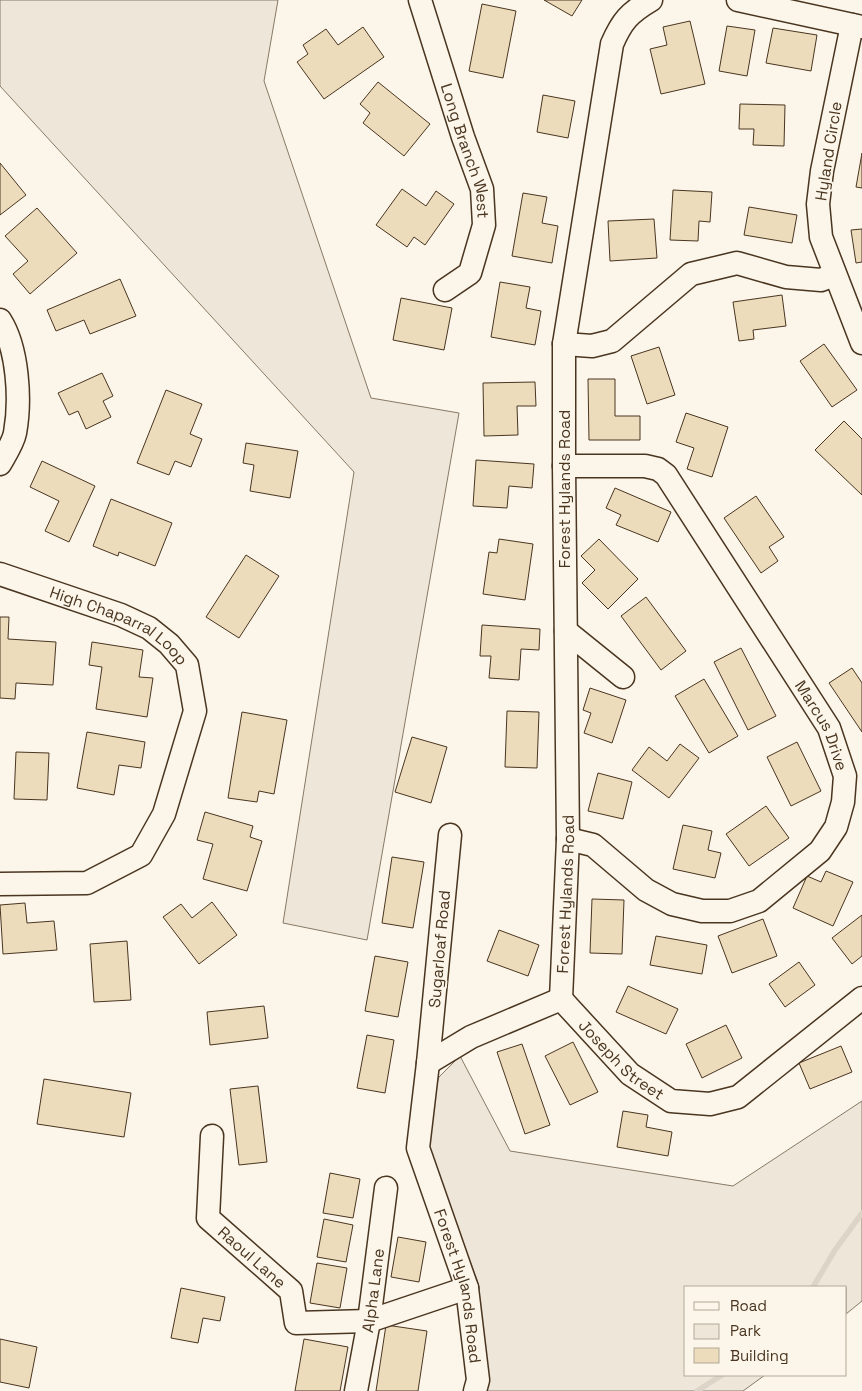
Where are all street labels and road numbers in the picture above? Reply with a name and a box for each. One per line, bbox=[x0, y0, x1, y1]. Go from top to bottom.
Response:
street label: Long Branch West bbox=[436, 81, 494, 219]
street label: Hyland Circle bbox=[810, 100, 847, 202]
street label: Forest Hylands Road bbox=[554, 410, 575, 568]
street label: High Chaparral Loop bbox=[47, 582, 192, 670]
street label: Marcus Drive bbox=[790, 676, 852, 773]
street label: Forest Hylands Road bbox=[552, 815, 579, 974]
street label: Sugarloaf Road bbox=[424, 889, 455, 1009]
street label: Joseph Street bbox=[574, 1015, 668, 1105]
street label: Forest Hylands Road bbox=[429, 1206, 486, 1364]
street label: Raoul Lane bbox=[213, 1222, 290, 1293]
street label: Alpha Lane bbox=[357, 1247, 389, 1334]

